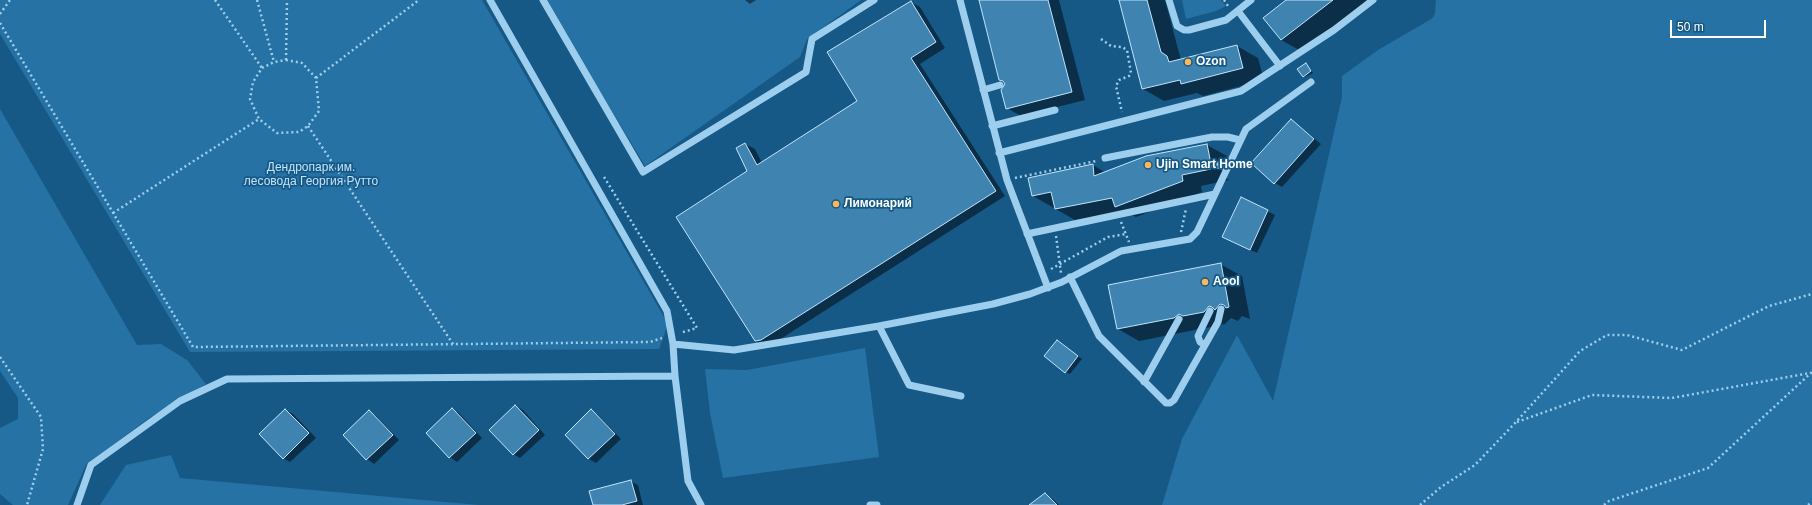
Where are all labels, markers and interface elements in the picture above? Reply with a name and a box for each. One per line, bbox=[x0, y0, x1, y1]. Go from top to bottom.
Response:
scale bar bbox=[1672, 12, 1768, 38]
text: 50 m bbox=[1677, 20, 1704, 34]
place label: Ozon bbox=[1196, 55, 1226, 69]
marker: Ozon bbox=[1183, 57, 1193, 67]
place label: Ujin Smart Home bbox=[1156, 158, 1253, 172]
marker: Ujin Smart Home bbox=[1143, 160, 1153, 170]
park label: Дендропарк им. лесовода Георгия Рутто bbox=[244, 161, 378, 189]
place label: Лимонарий bbox=[844, 197, 912, 211]
marker: Лимонарий bbox=[831, 199, 841, 209]
place label: Aool bbox=[1213, 275, 1240, 289]
marker: Aool bbox=[1200, 277, 1210, 287]

